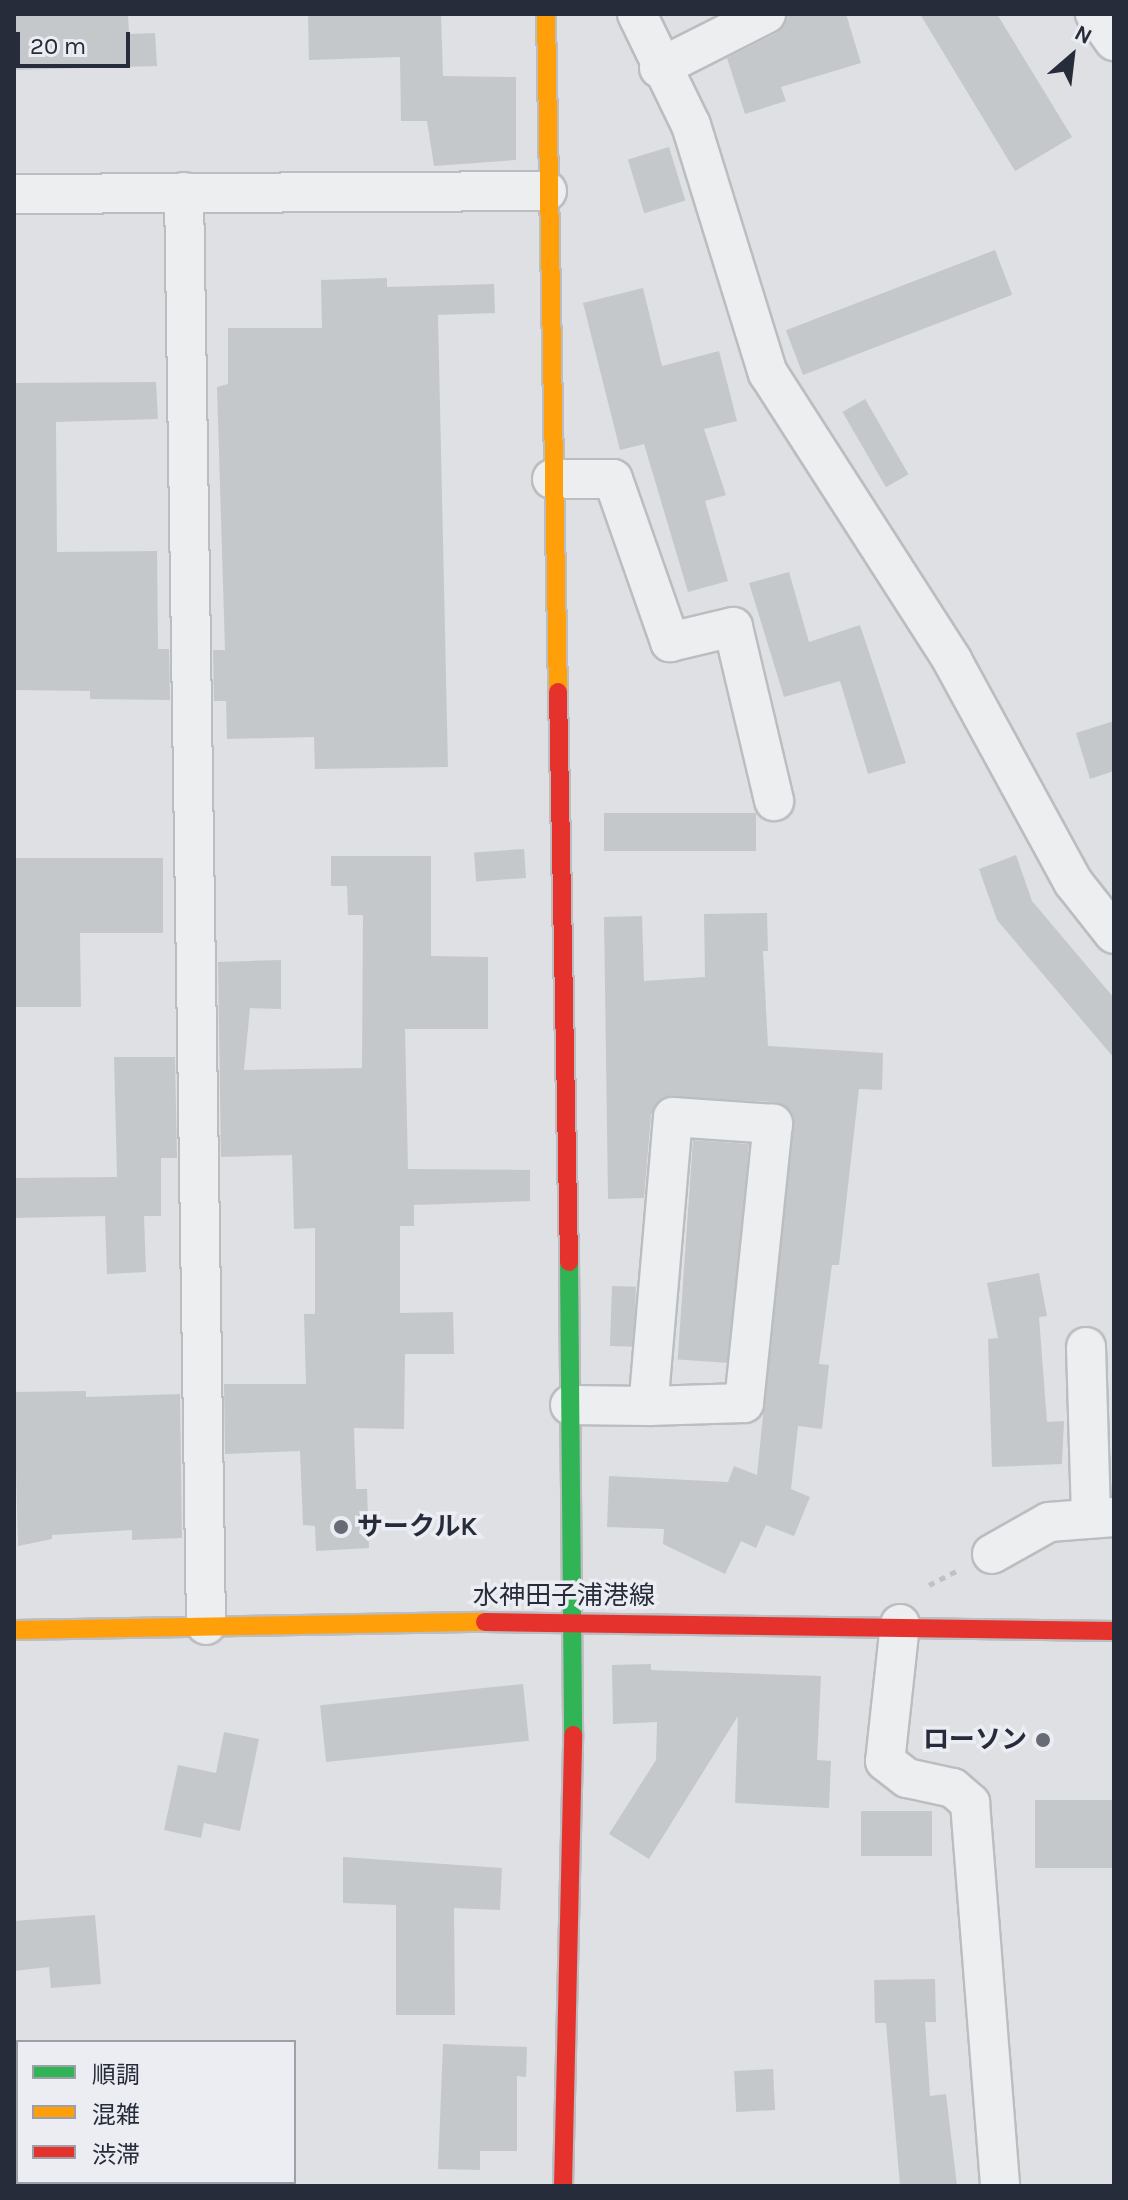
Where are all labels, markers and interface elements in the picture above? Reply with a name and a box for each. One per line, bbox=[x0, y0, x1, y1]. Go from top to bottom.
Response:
scale bar bbox=[20, 16, 134, 66]
north arrow bbox=[1032, 16, 1112, 96]
text: N bbox=[1070, 20, 1096, 50]
text: 20 m bbox=[30, 32, 86, 60]
place label: サークルK bbox=[357, 1511, 478, 1543]
marker: サークルK bbox=[332, 1518, 350, 1536]
street label: 水神田子浦港線 bbox=[473, 1580, 655, 1612]
place label: ローソン bbox=[923, 1724, 1027, 1756]
marker: ローソン bbox=[1034, 1731, 1052, 1749]
legend bbox=[16, 2040, 296, 2184]
text: 順調 bbox=[92, 2061, 140, 2089]
text: 混雑 bbox=[92, 2101, 140, 2129]
text: 渋滞 bbox=[92, 2141, 140, 2169]

